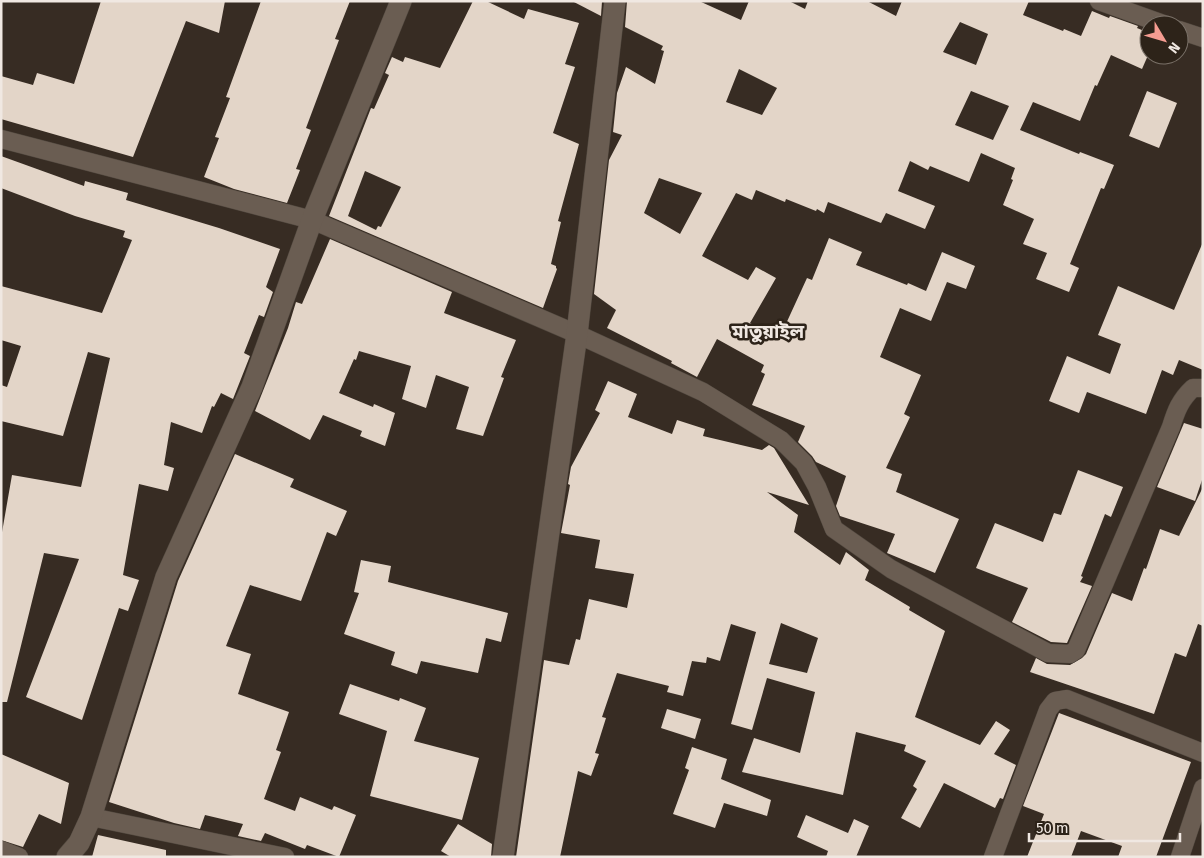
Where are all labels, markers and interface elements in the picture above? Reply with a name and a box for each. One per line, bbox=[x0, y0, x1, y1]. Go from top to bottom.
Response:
north arrow bbox=[1139, 15, 1189, 65]
text: N bbox=[1164, 39, 1183, 57]
district label: মাতুয়াইল bbox=[731, 320, 805, 343]
scale bar bbox=[1029, 810, 1180, 842]
text: 50 m bbox=[1036, 819, 1069, 837]

